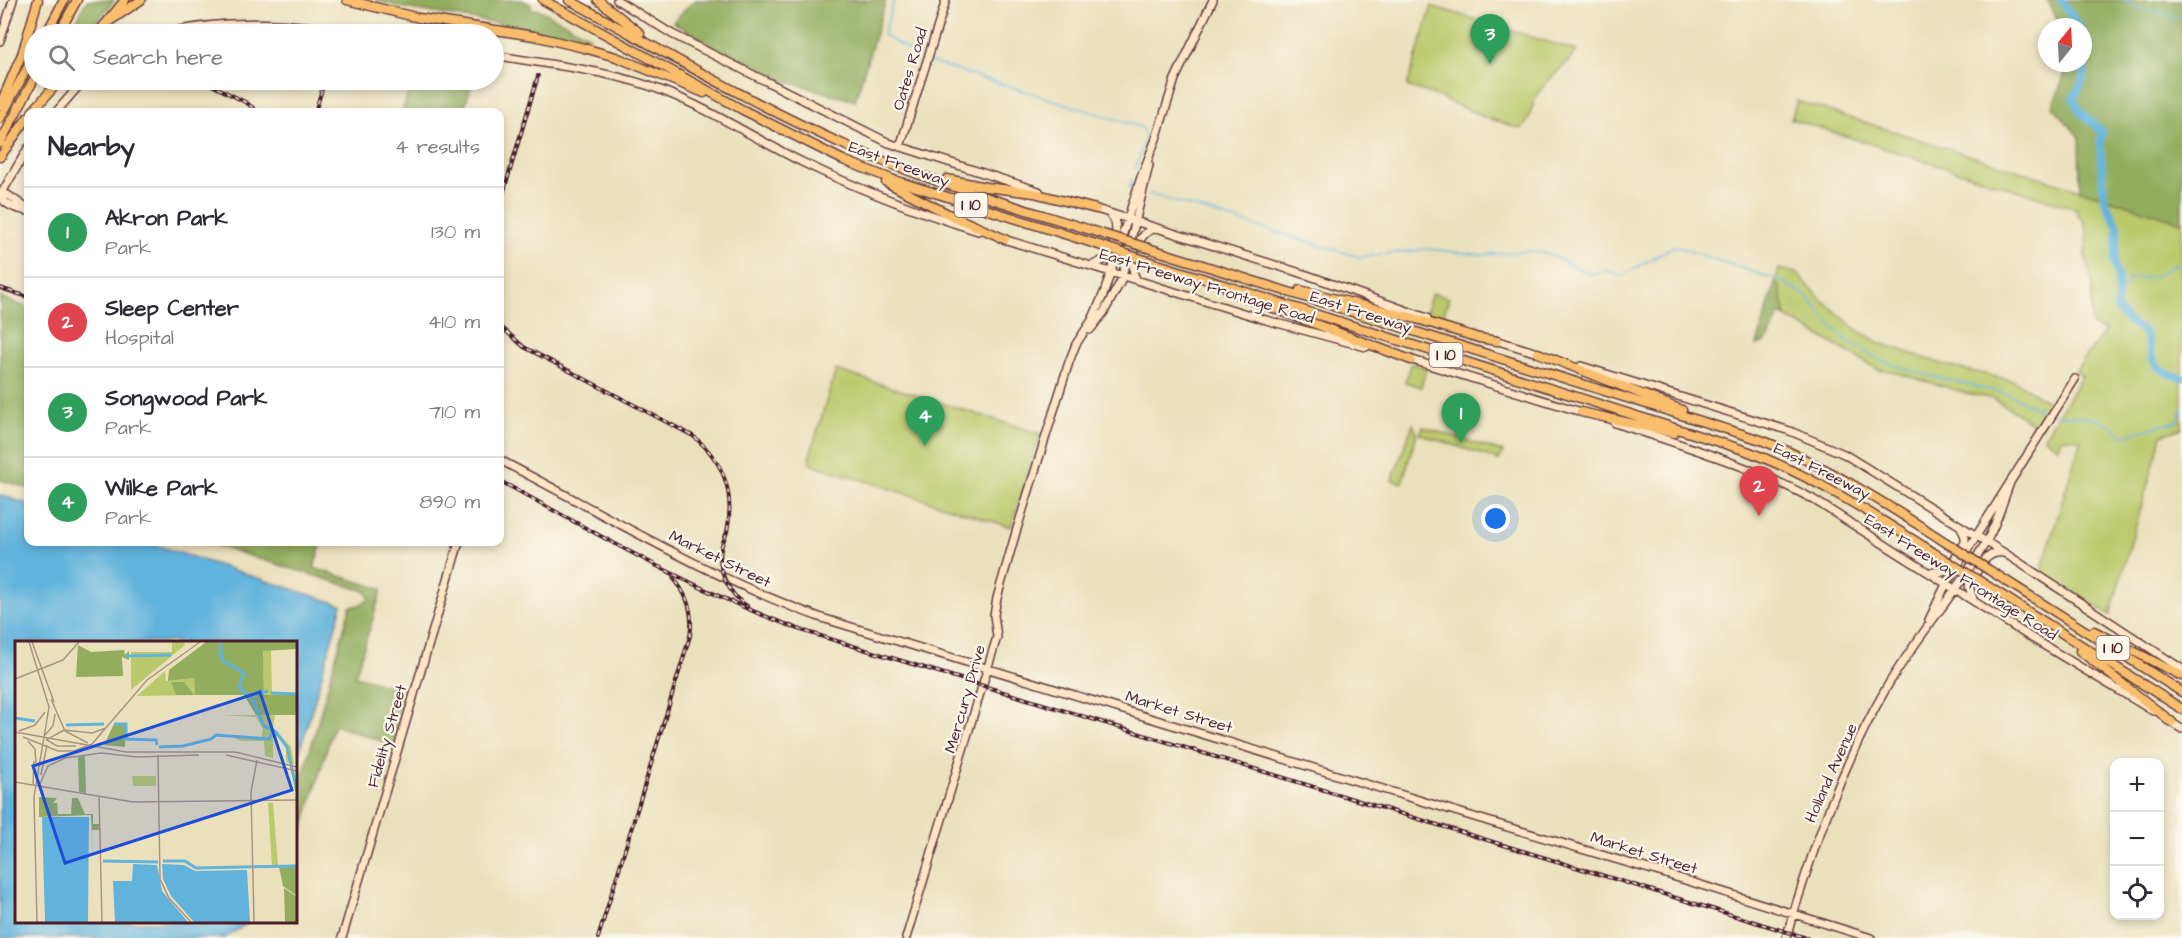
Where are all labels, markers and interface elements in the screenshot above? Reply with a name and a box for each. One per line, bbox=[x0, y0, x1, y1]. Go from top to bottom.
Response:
pin: 3 bbox=[1470, 14, 1510, 64]
north arrow bbox=[2038, 18, 2092, 72]
search box bbox=[24, 24, 504, 90]
street label: Oates Road bbox=[887, 25, 933, 113]
icon: search bbox=[45, 41, 78, 74]
text: Search here bbox=[93, 42, 223, 73]
text: Nearby bbox=[48, 129, 135, 165]
text: 4 results bbox=[395, 133, 480, 161]
street label: East Freeway bbox=[845, 136, 953, 193]
road number: I 10 bbox=[954, 193, 988, 217]
text: Akron Park bbox=[105, 203, 228, 234]
text: 1 bbox=[66, 218, 69, 246]
text: 130 m bbox=[431, 218, 480, 246]
text: Park bbox=[105, 234, 151, 262]
street label: East Freeway Frontage Road bbox=[1097, 243, 1317, 330]
street label: East Freeway bbox=[1307, 285, 1415, 340]
text: Sleep Center bbox=[105, 293, 239, 324]
text: 2 bbox=[62, 308, 73, 336]
text: 410 m bbox=[428, 308, 480, 336]
text: Hospital bbox=[105, 324, 174, 352]
road number: I 10 bbox=[1430, 343, 1462, 367]
text: Songwood Park bbox=[105, 383, 267, 414]
pin: 1 bbox=[1442, 394, 1480, 443]
pin: 4 bbox=[906, 396, 944, 446]
text: 3 bbox=[62, 398, 73, 426]
text: 710 m bbox=[429, 398, 480, 426]
text: Park bbox=[105, 414, 151, 442]
street label: East Freeway bbox=[1770, 437, 1874, 506]
pin: 2 bbox=[1740, 466, 1778, 516]
text: Wilke Park bbox=[105, 473, 218, 504]
text: 4 bbox=[61, 488, 74, 516]
text: 890 m bbox=[419, 488, 480, 516]
text: Park bbox=[105, 504, 151, 532]
your location bbox=[1481, 504, 1510, 533]
street label: East Freeway Frontage Road bbox=[1860, 508, 2062, 646]
street label: Market Street bbox=[665, 525, 775, 593]
road number: I 10 bbox=[2096, 636, 2130, 660]
inset map bbox=[15, 641, 297, 923]
street label: Mercury Drive bbox=[939, 642, 992, 756]
street label: Fidelity Street bbox=[362, 681, 413, 790]
street label: Market Street bbox=[1123, 685, 1236, 739]
street label: Holland Avenue bbox=[1799, 720, 1863, 826]
map controls bbox=[2110, 758, 2164, 920]
button: + bbox=[2110, 758, 2164, 812]
button: − bbox=[2110, 812, 2164, 866]
street label: Market Street bbox=[1588, 826, 1701, 880]
button: locate bbox=[2110, 866, 2164, 920]

